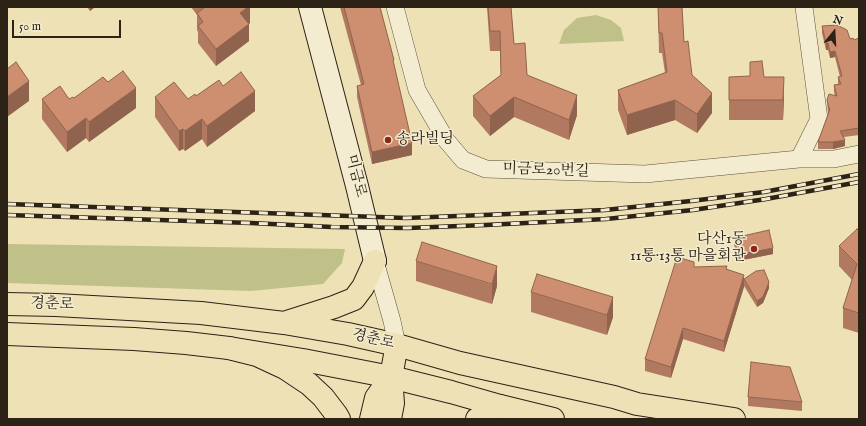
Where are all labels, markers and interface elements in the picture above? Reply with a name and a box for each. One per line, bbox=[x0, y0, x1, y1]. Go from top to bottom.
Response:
scale bar bbox=[14, 12, 123, 38]
north arrow bbox=[814, 12, 854, 52]
text: N bbox=[831, 12, 844, 29]
text: 50 m bbox=[19, 19, 41, 34]
place label: 송라빌딩 bbox=[396, 131, 454, 149]
marker: 송라빌딩 bbox=[383, 135, 393, 145]
street label: 미금로 bbox=[341, 153, 369, 199]
street label: 미금로20번길 bbox=[502, 160, 590, 182]
place label: 다산1동 11통·13통 마을회관 bbox=[630, 231, 746, 266]
marker: 다산1동 11통·13통 마을회관 bbox=[749, 244, 759, 254]
street label: 경춘로 bbox=[30, 295, 74, 315]
street label: 경춘로 bbox=[350, 326, 396, 354]

